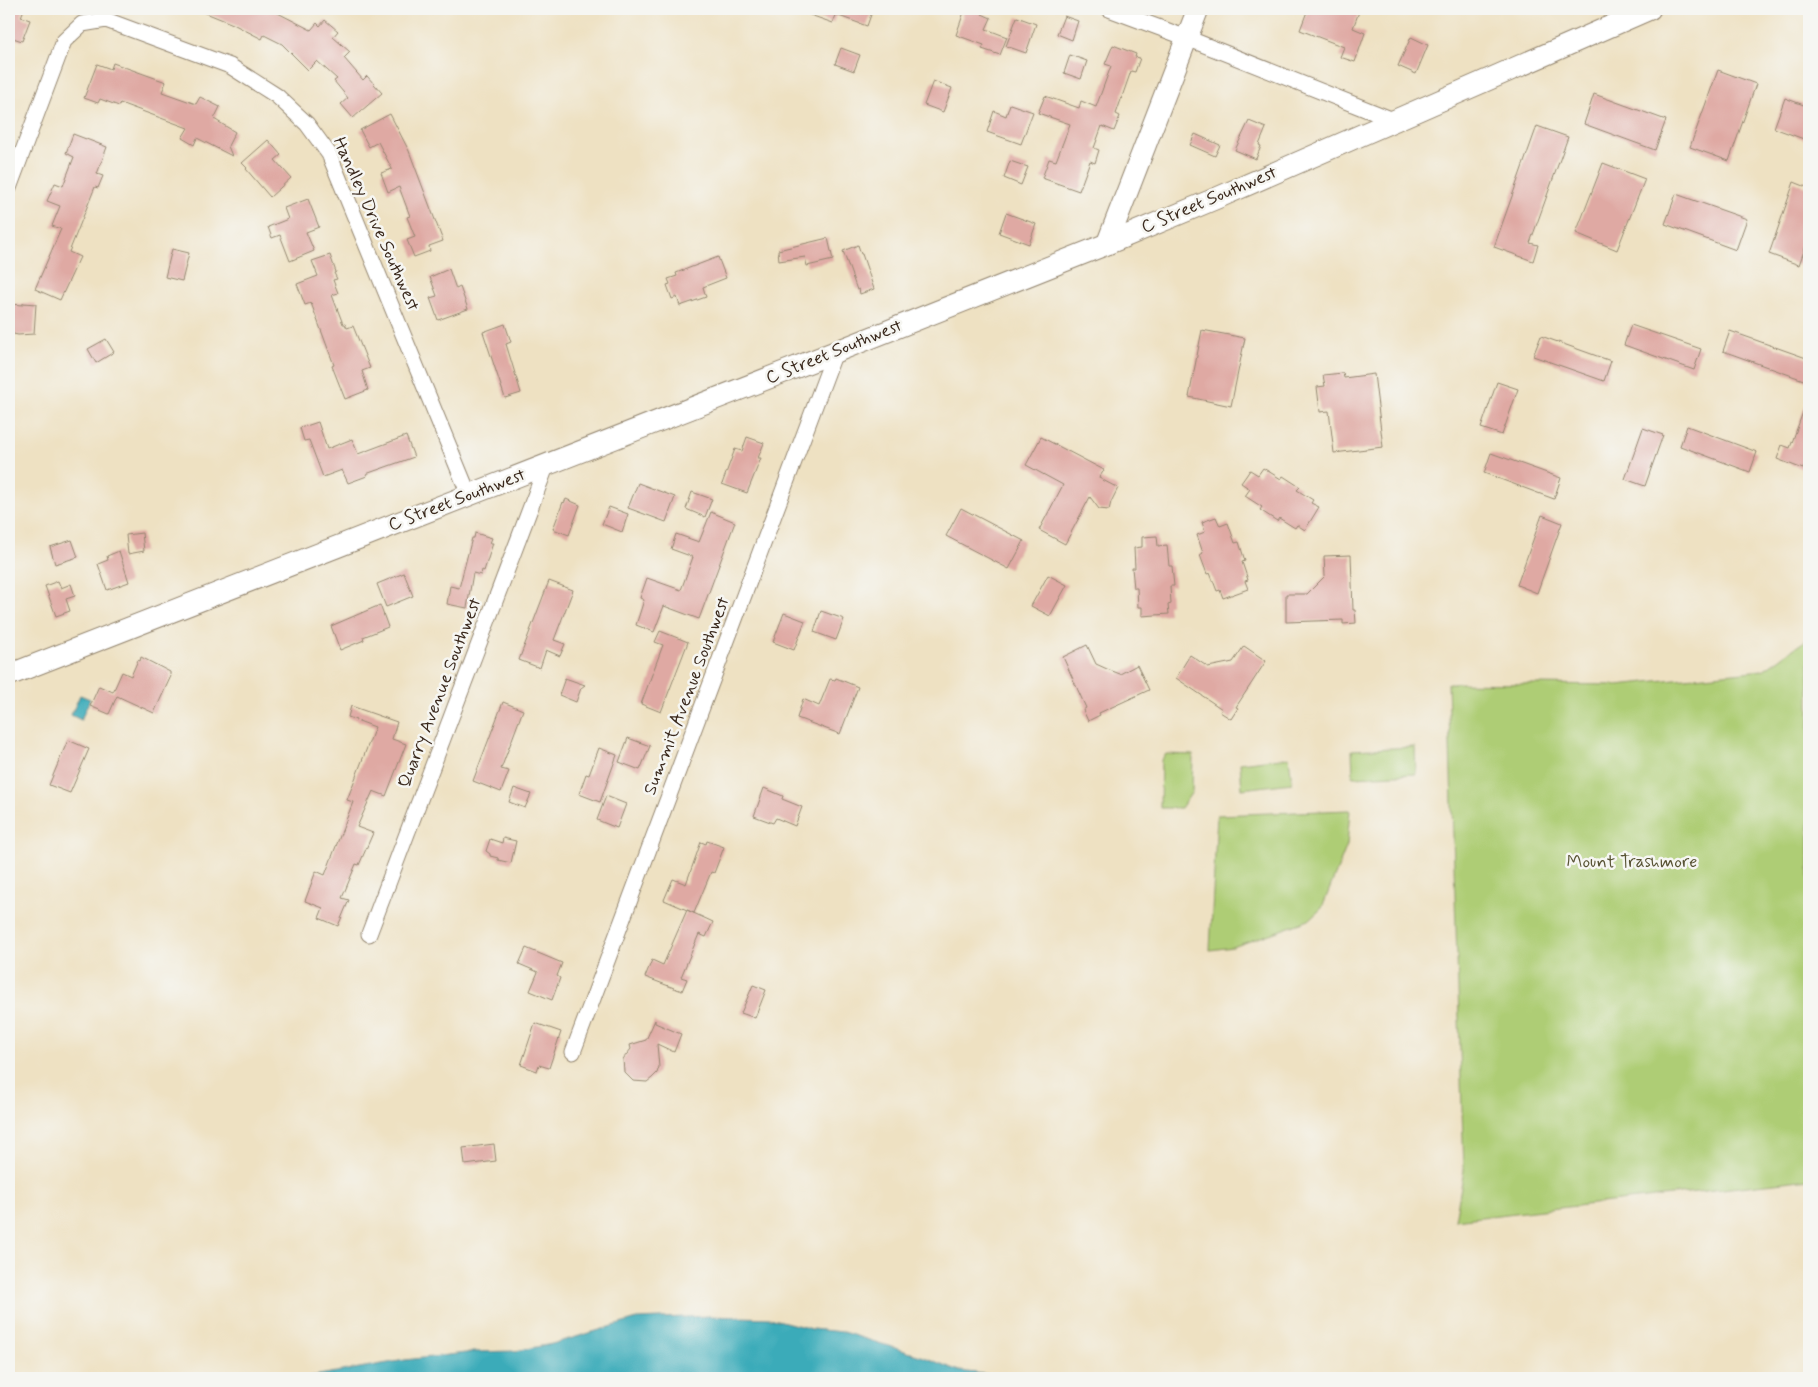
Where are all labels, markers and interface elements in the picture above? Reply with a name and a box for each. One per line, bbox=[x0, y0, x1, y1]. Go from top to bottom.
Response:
street label: Handley Drive Southwest bbox=[327, 133, 425, 315]
street label: C Street Southwest bbox=[1138, 160, 1281, 239]
street label: C Street Southwest bbox=[762, 314, 906, 390]
street label: C Street Southwest bbox=[385, 463, 530, 537]
street label: Summit Avenue Southwest bbox=[638, 593, 736, 798]
street label: Quarry Avenue Southwest bbox=[393, 594, 488, 792]
park label: Mount Trashmore bbox=[1567, 850, 1697, 874]

